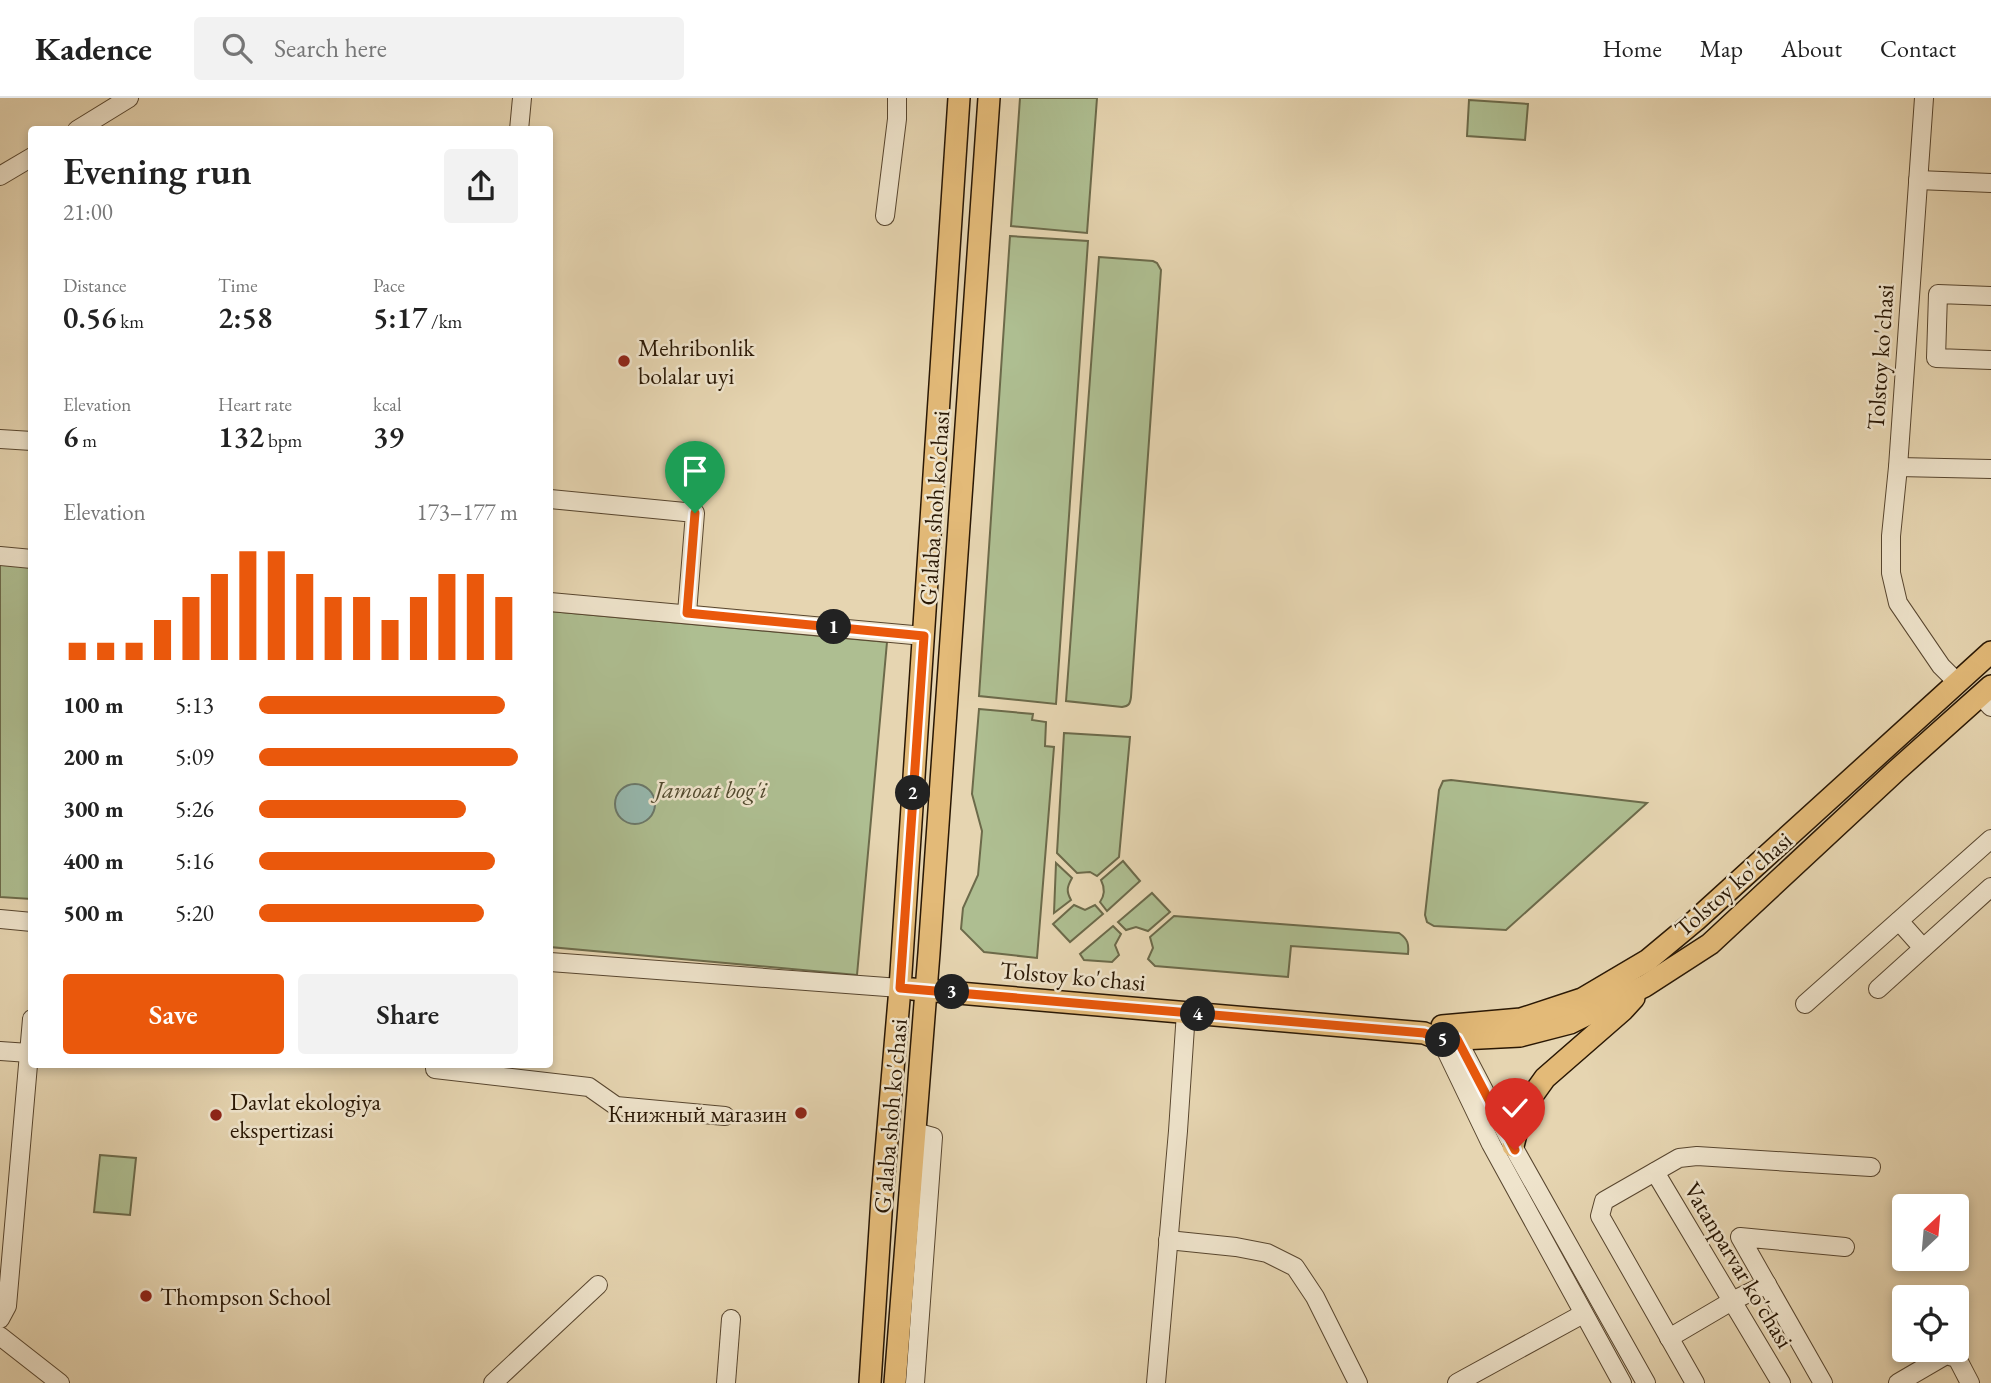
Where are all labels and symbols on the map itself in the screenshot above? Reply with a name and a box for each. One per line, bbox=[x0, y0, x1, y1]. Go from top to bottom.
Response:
street label: Tolstoy ko'chasi bbox=[1859, 283, 1901, 431]
place label: Mehribonlik bolalar uyi bbox=[638, 332, 755, 391]
marker: Mehribonlik bolalar uyi bbox=[616, 353, 632, 369]
street label: G'alaba shoh ko'chasi bbox=[912, 409, 956, 607]
pin bbox=[665, 441, 725, 513]
pin: 1 bbox=[816, 610, 852, 644]
park label: Jamoat bog'i bbox=[650, 774, 768, 805]
pin: 2 bbox=[895, 776, 930, 810]
street label: Tolstoy ko'chasi bbox=[1668, 824, 1798, 944]
street label: Tolstoy ko'chasi bbox=[999, 954, 1147, 998]
pin: 3 bbox=[934, 974, 970, 1010]
pin: 4 bbox=[1180, 996, 1216, 1032]
street label: G'alaba shoh ko'chasi bbox=[866, 1017, 914, 1215]
pin: 5 bbox=[1426, 1023, 1460, 1058]
pin bbox=[1485, 1078, 1545, 1150]
place label: Davlat ekologiya ekspertizasi bbox=[230, 1086, 382, 1145]
place label: Книжный магазин bbox=[608, 1098, 787, 1129]
marker: Книжный магазин bbox=[793, 1105, 809, 1121]
marker: Davlat ekologiya ekspertizasi bbox=[208, 1107, 224, 1123]
street label: Vatanparvar ko'chasi bbox=[1677, 1176, 1801, 1354]
north arrow bbox=[1892, 1194, 1969, 1270]
place label: Thompson School bbox=[160, 1281, 331, 1312]
marker: Thompson School bbox=[138, 1288, 154, 1304]

